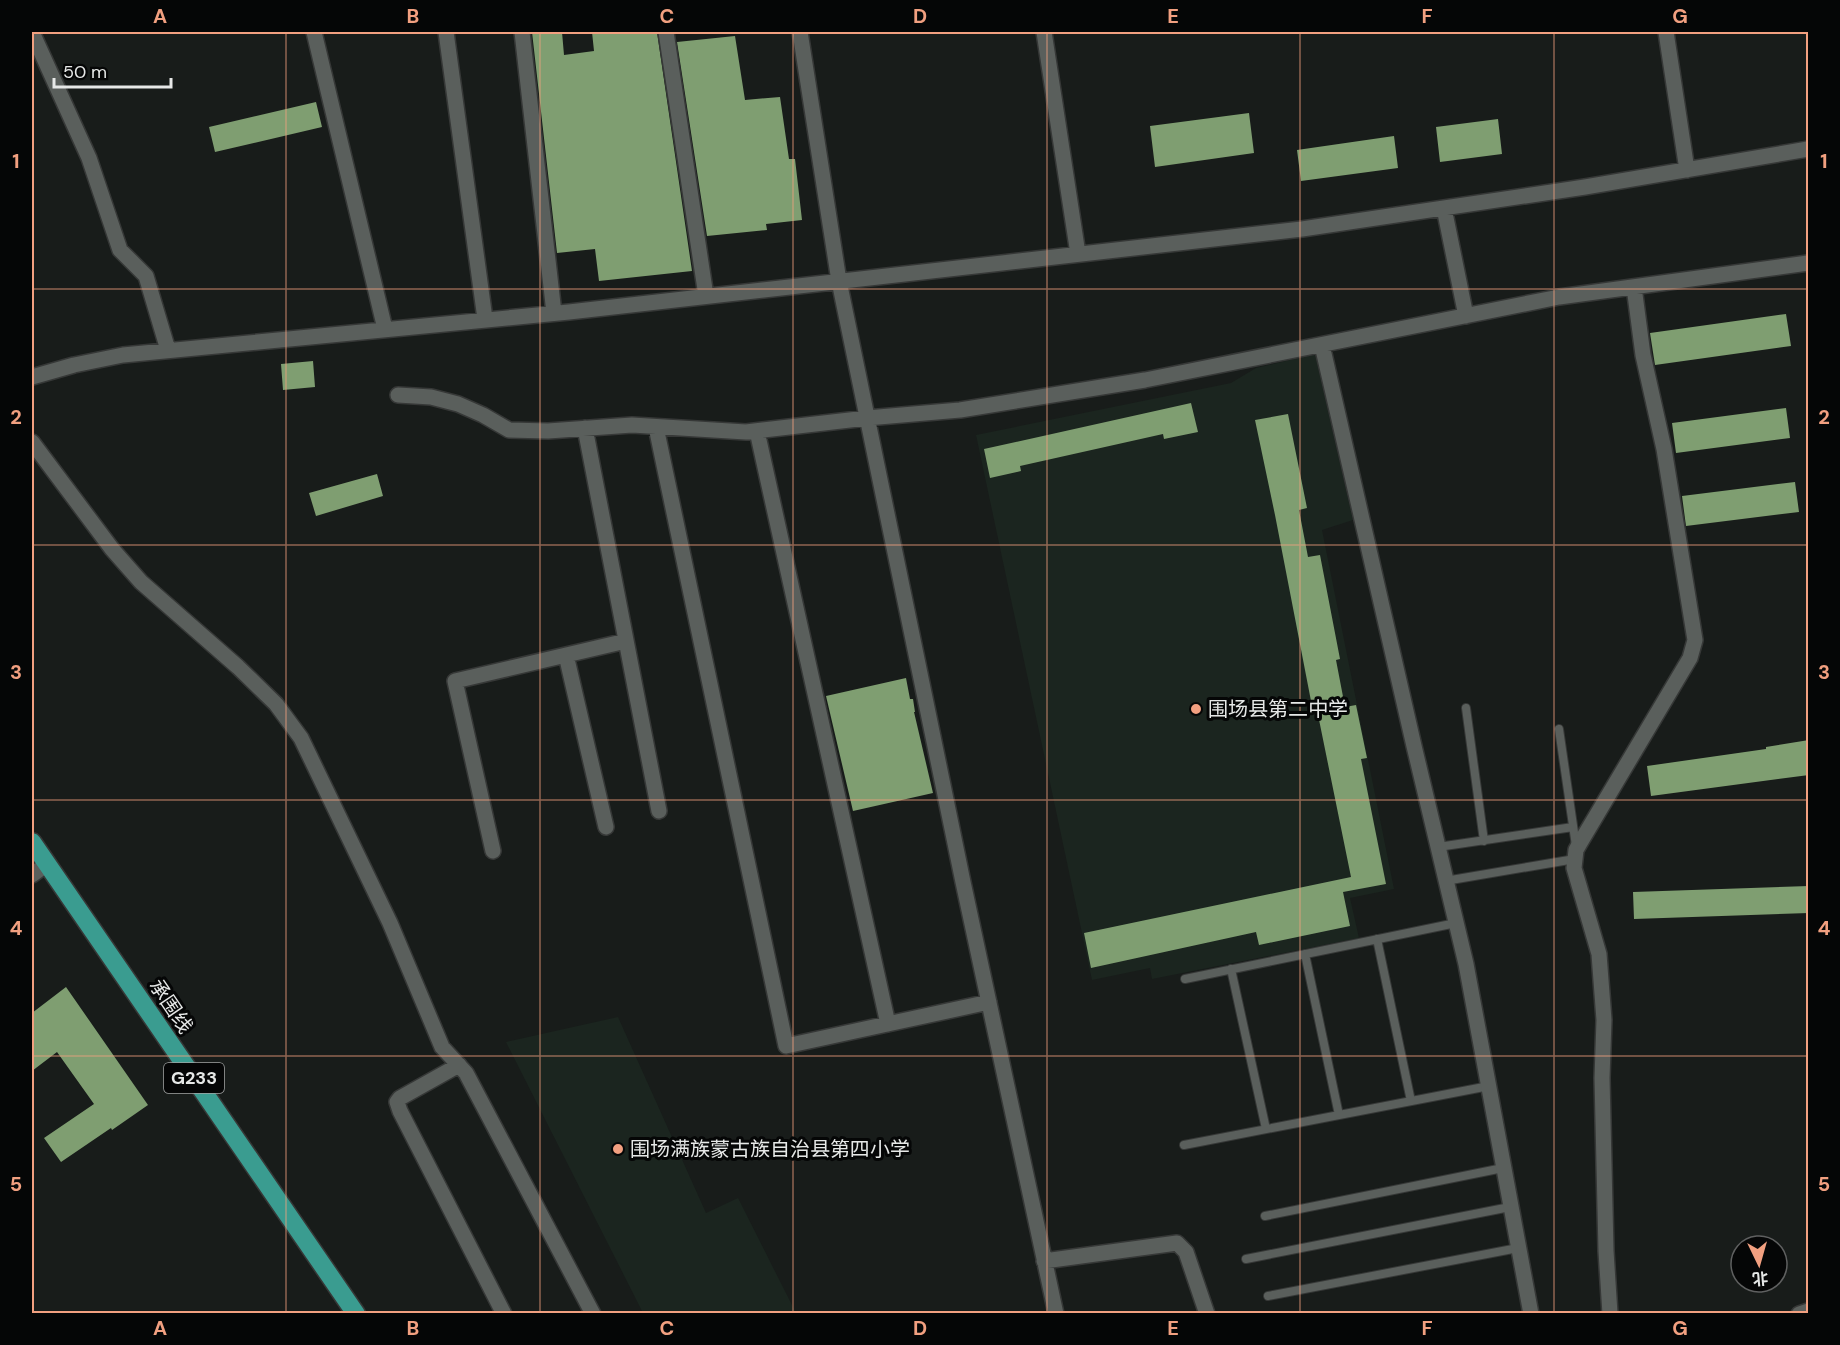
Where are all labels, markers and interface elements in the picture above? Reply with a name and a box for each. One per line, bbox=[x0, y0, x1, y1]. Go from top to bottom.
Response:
text: A bbox=[153, 3, 167, 29]
text: B bbox=[407, 3, 419, 29]
text: C bbox=[660, 3, 674, 29]
text: D bbox=[913, 3, 927, 29]
text: E bbox=[1167, 3, 1179, 29]
text: F bbox=[1421, 3, 1433, 29]
text: G bbox=[1672, 3, 1688, 29]
scale bar bbox=[54, 51, 171, 89]
text: 50 m bbox=[63, 60, 107, 84]
text: 1 bbox=[12, 148, 20, 174]
text: 1 bbox=[1820, 148, 1828, 174]
text: 2 bbox=[10, 404, 22, 430]
text: 2 bbox=[1818, 404, 1830, 430]
text: 3 bbox=[10, 659, 22, 685]
text: 3 bbox=[1818, 659, 1830, 685]
place label: 围场县第二中学 bbox=[1208, 696, 1348, 722]
marker: 围场县第二中学 bbox=[1189, 702, 1203, 716]
text: 4 bbox=[10, 915, 23, 941]
text: 4 bbox=[1818, 915, 1831, 941]
street label: 承围线 bbox=[143, 974, 199, 1038]
road number: G233 bbox=[164, 1063, 224, 1093]
place label: 围场满族蒙古族自治县第四小学 bbox=[630, 1136, 910, 1162]
marker: 围场满族蒙古族自治县第四小学 bbox=[611, 1142, 625, 1156]
text: 5 bbox=[10, 1171, 22, 1197]
text: 5 bbox=[1818, 1171, 1830, 1197]
north arrow bbox=[1729, 1234, 1789, 1294]
text: 北 bbox=[1751, 1267, 1769, 1290]
text: A bbox=[153, 1315, 167, 1341]
text: B bbox=[407, 1315, 419, 1341]
text: C bbox=[660, 1315, 674, 1341]
text: D bbox=[913, 1315, 927, 1341]
text: E bbox=[1167, 1315, 1179, 1341]
text: F bbox=[1421, 1315, 1433, 1341]
text: G bbox=[1672, 1315, 1688, 1341]

